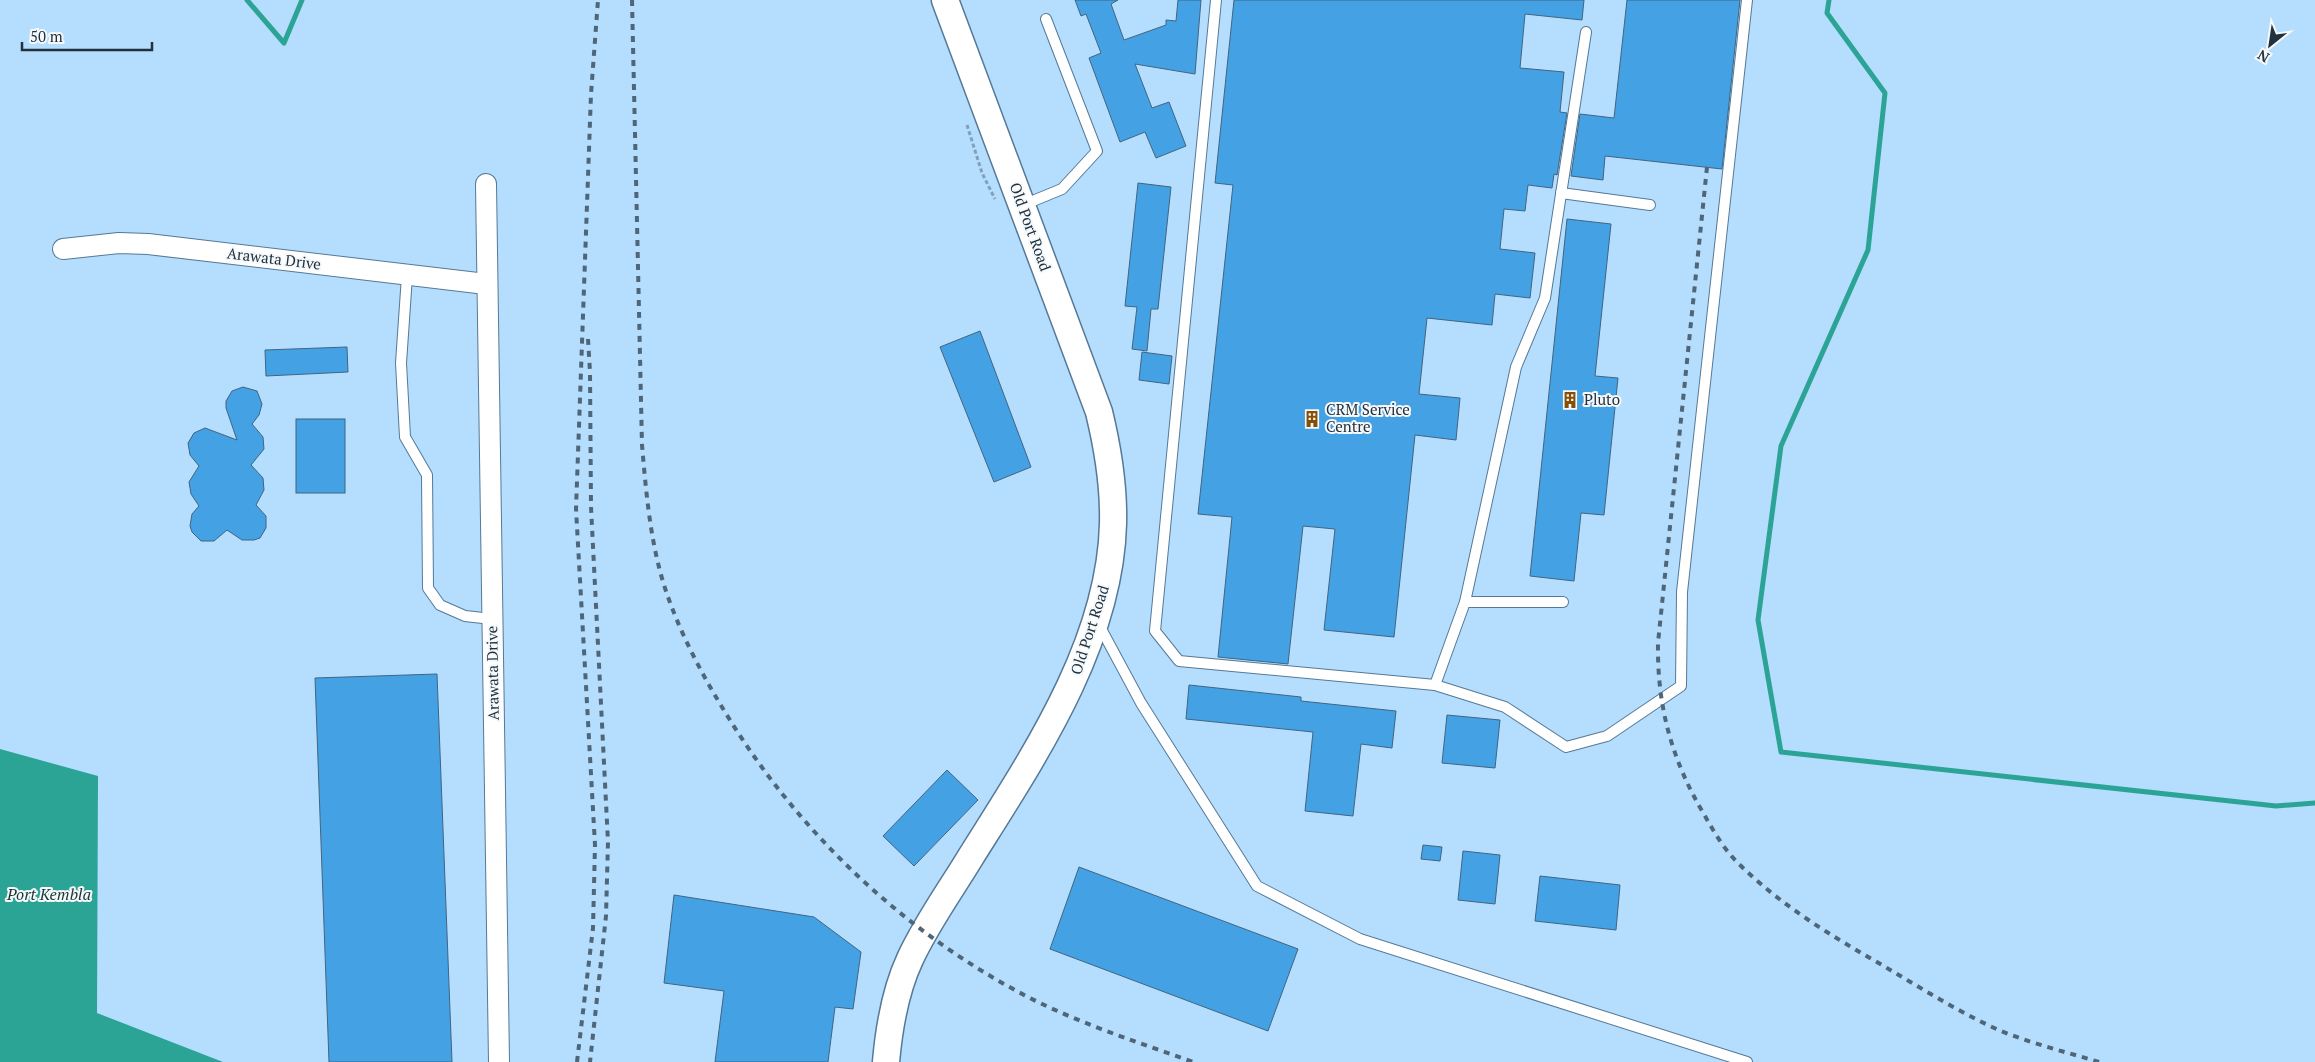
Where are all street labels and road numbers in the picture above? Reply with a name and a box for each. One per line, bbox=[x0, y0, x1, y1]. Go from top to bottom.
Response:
street label: Old Port Road bbox=[1006, 180, 1056, 274]
street label: Arawata Drive bbox=[226, 242, 322, 274]
street label: Old Port Road bbox=[1065, 582, 1113, 677]
street label: Arawata Drive bbox=[481, 626, 503, 721]

